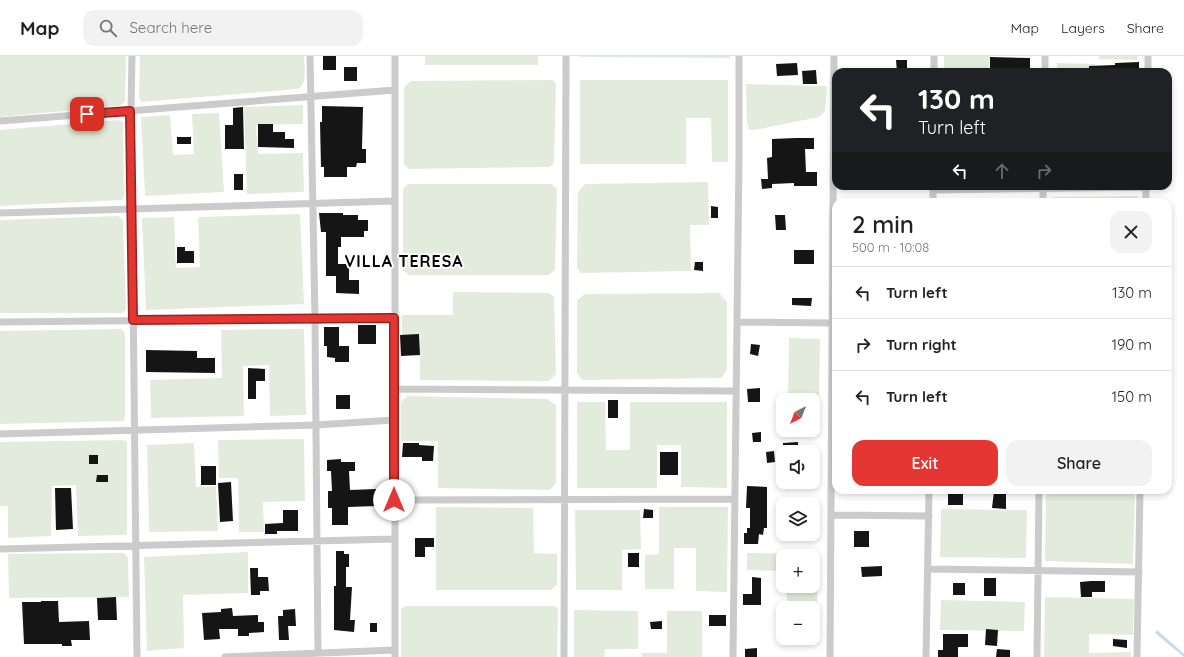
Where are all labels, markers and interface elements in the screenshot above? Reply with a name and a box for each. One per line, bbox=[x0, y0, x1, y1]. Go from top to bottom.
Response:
search box bbox=[83, 10, 363, 46]
text: Map bbox=[20, 16, 59, 40]
icon: search bbox=[97, 17, 119, 39]
text: Search here bbox=[129, 18, 212, 37]
text: Map bbox=[1010, 19, 1039, 37]
text: Layers bbox=[1061, 19, 1105, 37]
text: Share bbox=[1127, 19, 1164, 37]
text: 130 m bbox=[918, 81, 995, 116]
icon: left bbox=[852, 84, 904, 136]
pin bbox=[70, 97, 104, 131]
icon: arrive bbox=[76, 103, 98, 125]
text: Turn left bbox=[918, 116, 986, 139]
icon: left bbox=[949, 160, 971, 182]
icon: ahead bbox=[991, 160, 1013, 182]
icon: right bbox=[1033, 160, 1055, 182]
text: 2 min bbox=[852, 209, 914, 239]
button: close bbox=[1110, 211, 1152, 253]
text: 500 m · 10:08 bbox=[852, 239, 929, 255]
district label: VILLA TERESA bbox=[344, 251, 464, 271]
icon: left bbox=[852, 282, 874, 304]
text: Turn left bbox=[886, 283, 948, 302]
text: 130 m bbox=[1112, 283, 1152, 302]
icon: right bbox=[852, 334, 874, 356]
text: Turn right bbox=[886, 335, 957, 354]
text: 190 m bbox=[1111, 335, 1152, 354]
icon: left bbox=[852, 386, 874, 408]
text: Turn left bbox=[886, 387, 948, 406]
text: 150 m bbox=[1112, 387, 1152, 406]
north arrow bbox=[776, 393, 820, 437]
map controls bbox=[776, 393, 820, 645]
button: Exit bbox=[852, 440, 998, 486]
button: Share bbox=[1006, 440, 1152, 486]
button: sound bbox=[776, 445, 820, 489]
position arrow bbox=[373, 479, 415, 521]
button: layers bbox=[776, 497, 820, 541]
button: + bbox=[776, 549, 820, 593]
button: − bbox=[776, 601, 820, 645]

